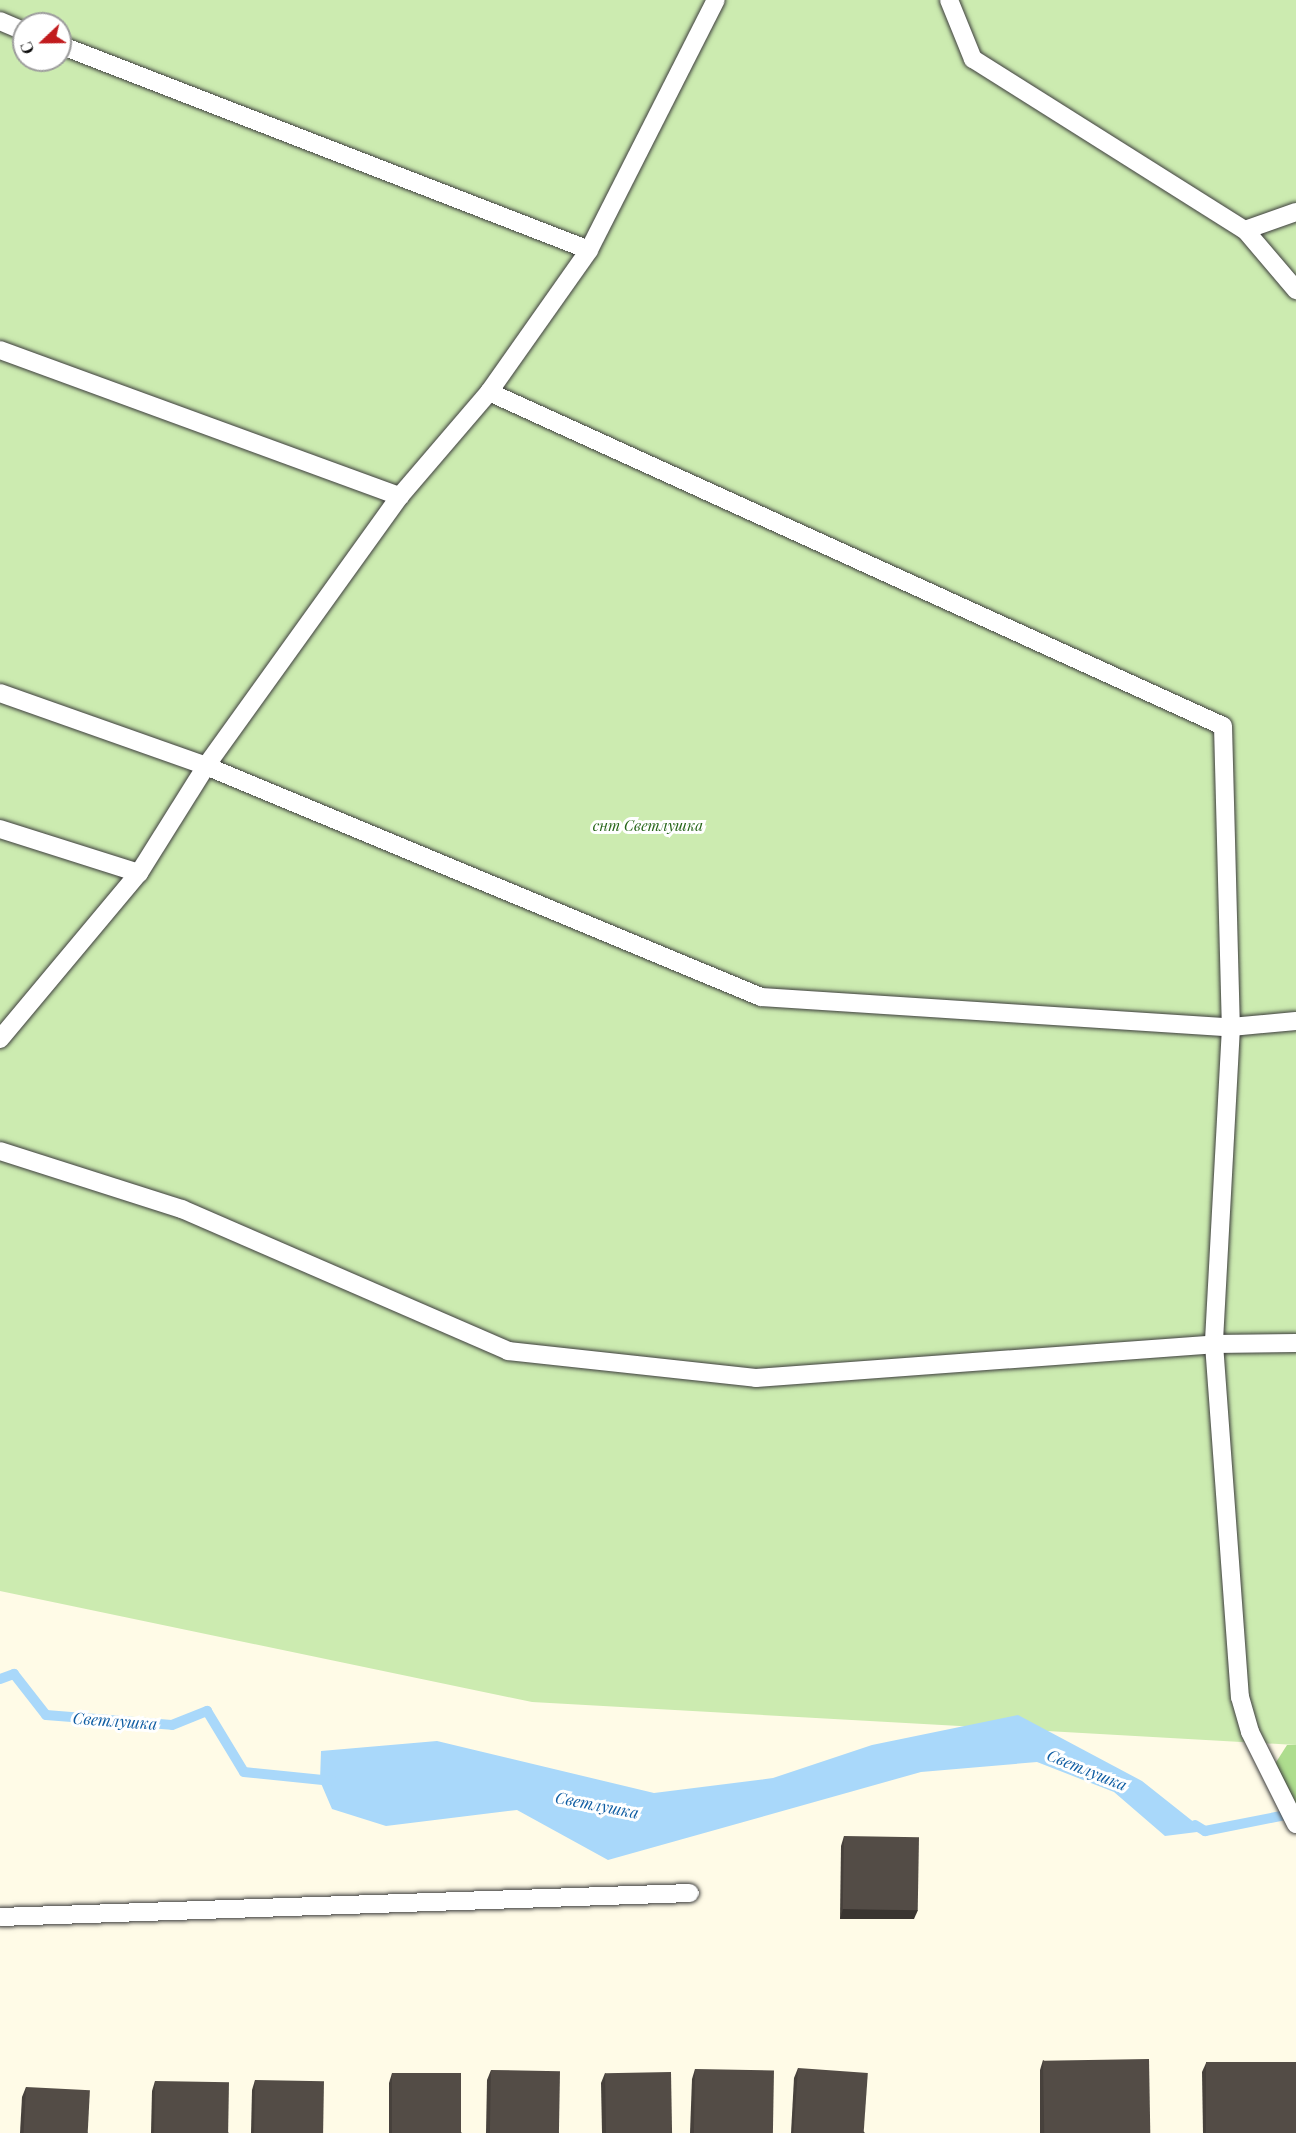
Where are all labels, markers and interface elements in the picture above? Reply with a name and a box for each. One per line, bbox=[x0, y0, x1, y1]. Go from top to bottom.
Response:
north arrow bbox=[12, 12, 72, 72]
text: С bbox=[15, 39, 39, 57]
park label: снт Светлушка bbox=[593, 817, 703, 835]
water label: Светлушка bbox=[72, 1708, 158, 1734]
water label: Светлушка bbox=[1044, 1745, 1130, 1795]
water label: Светлушка bbox=[554, 1788, 640, 1822]

